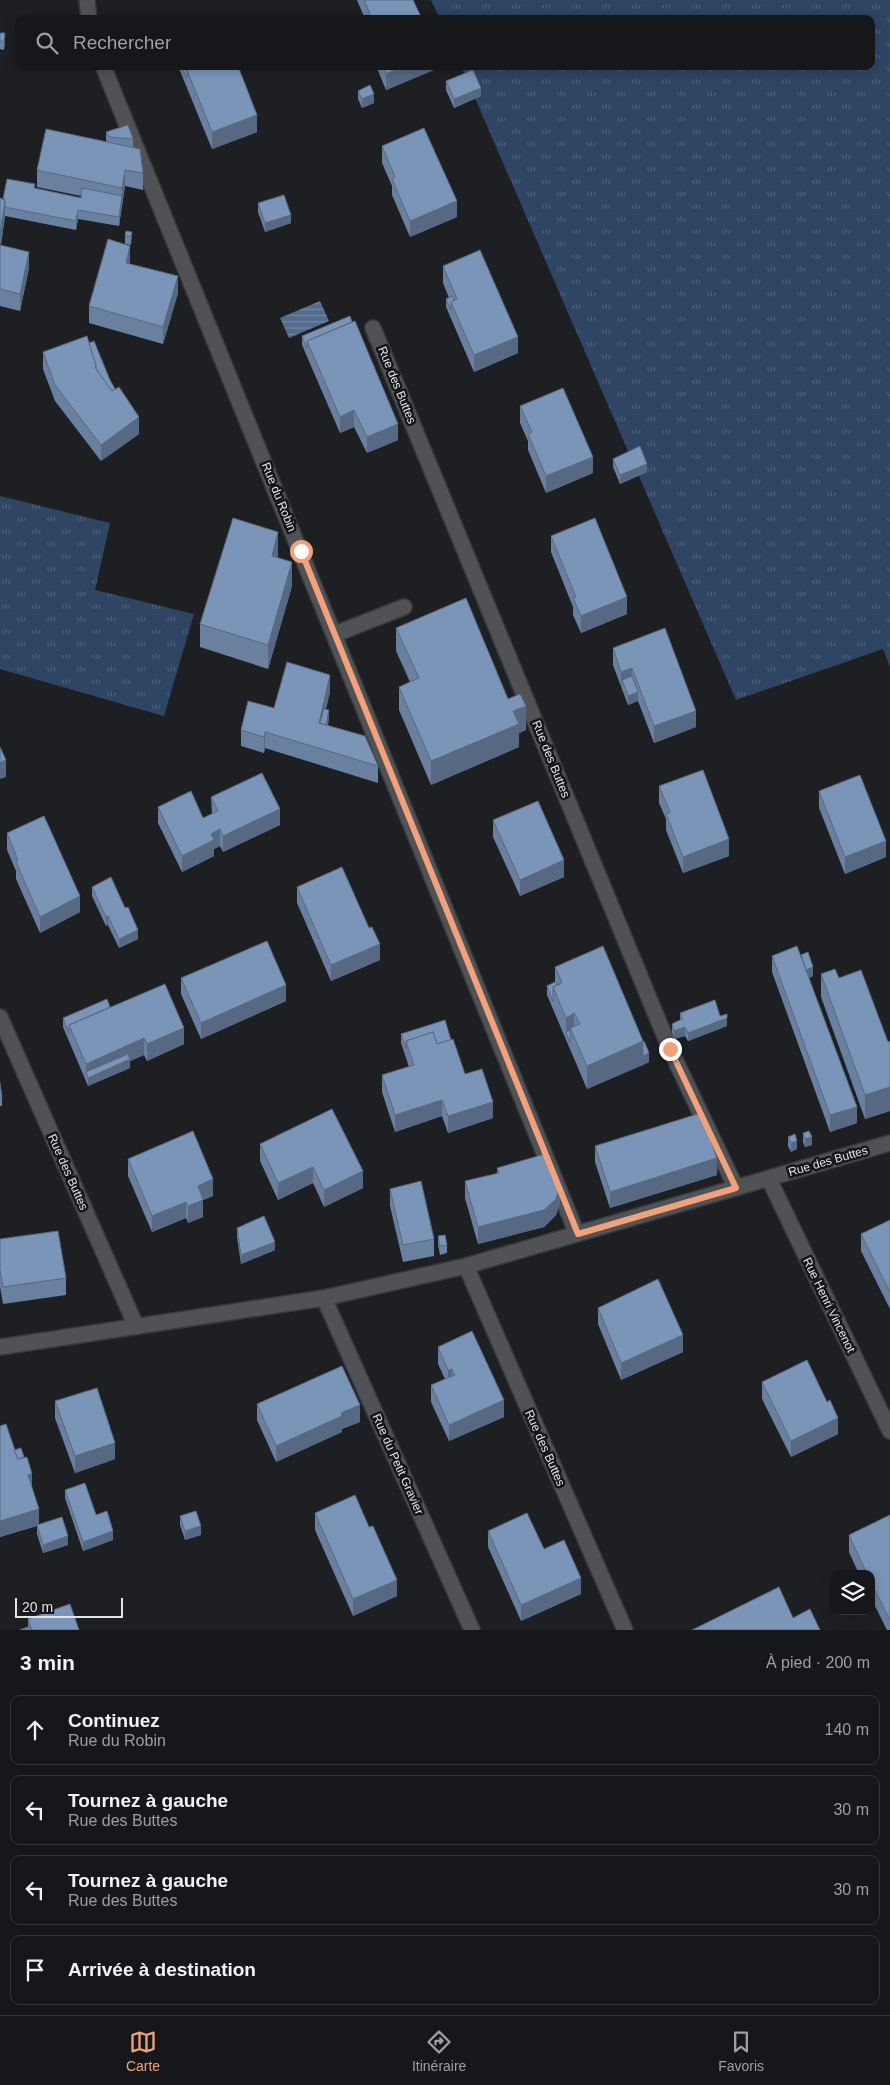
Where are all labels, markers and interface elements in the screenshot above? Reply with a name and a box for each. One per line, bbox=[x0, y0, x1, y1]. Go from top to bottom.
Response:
search box bbox=[15, 15, 875, 70]
icon: search bbox=[33, 29, 61, 57]
text: Rechercher bbox=[73, 32, 171, 53]
street label: Rue des Buttes bbox=[375, 344, 419, 426]
street label: Rue du Robin bbox=[259, 460, 299, 534]
route start bbox=[290, 540, 313, 563]
street label: Rue des Buttes bbox=[529, 718, 573, 800]
route end bbox=[659, 1038, 682, 1061]
street label: Rue des Buttes bbox=[45, 1132, 91, 1212]
street label: Rue des Buttes bbox=[787, 1143, 869, 1179]
street label: Rue Henri Vincenot bbox=[800, 1255, 858, 1355]
street label: Rue des Buttes bbox=[522, 1408, 568, 1488]
street label: Rue du Petit Gravier bbox=[369, 1411, 427, 1517]
map controls bbox=[830, 1570, 875, 1615]
button: layers bbox=[830, 1570, 875, 1615]
scale bar bbox=[15, 1595, 122, 1618]
text: 20 m bbox=[22, 1599, 53, 1615]
text: 3 min bbox=[20, 1651, 75, 1674]
text: À pied · 200 m bbox=[766, 1654, 870, 1671]
text: Continuez bbox=[68, 1710, 160, 1731]
icon: ahead bbox=[21, 1716, 49, 1744]
text: 140 m bbox=[825, 1721, 869, 1738]
text: Rue du Robin bbox=[68, 1732, 166, 1749]
text: Tournez à gauche bbox=[68, 1790, 228, 1811]
icon: left bbox=[21, 1796, 49, 1824]
text: 30 m bbox=[833, 1801, 869, 1818]
text: Rue des Buttes bbox=[68, 1812, 177, 1829]
text: Tournez à gauche bbox=[68, 1870, 228, 1891]
icon: left bbox=[21, 1876, 49, 1904]
text: 30 m bbox=[833, 1881, 869, 1898]
text: Rue des Buttes bbox=[68, 1892, 177, 1909]
icon: arrive bbox=[21, 1956, 49, 1984]
text: Arrivée à destination bbox=[68, 1959, 256, 1980]
tab: Carte bbox=[126, 2028, 160, 2074]
tab: Itinéraire bbox=[412, 2028, 466, 2074]
tab: Favoris bbox=[718, 2028, 764, 2074]

